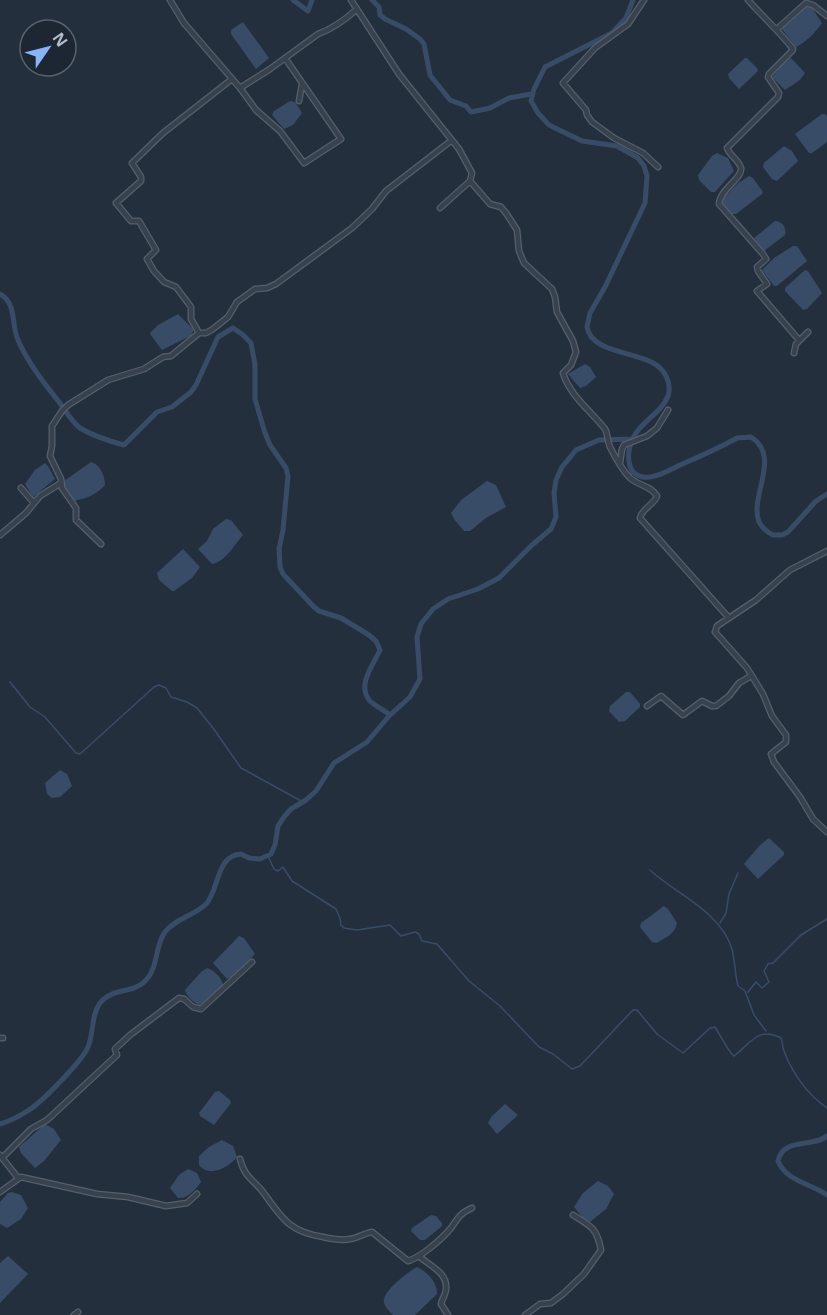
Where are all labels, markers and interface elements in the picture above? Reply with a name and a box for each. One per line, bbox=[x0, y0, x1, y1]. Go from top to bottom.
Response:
north arrow bbox=[18, 18, 78, 78]
text: N bbox=[48, 28, 73, 51]

